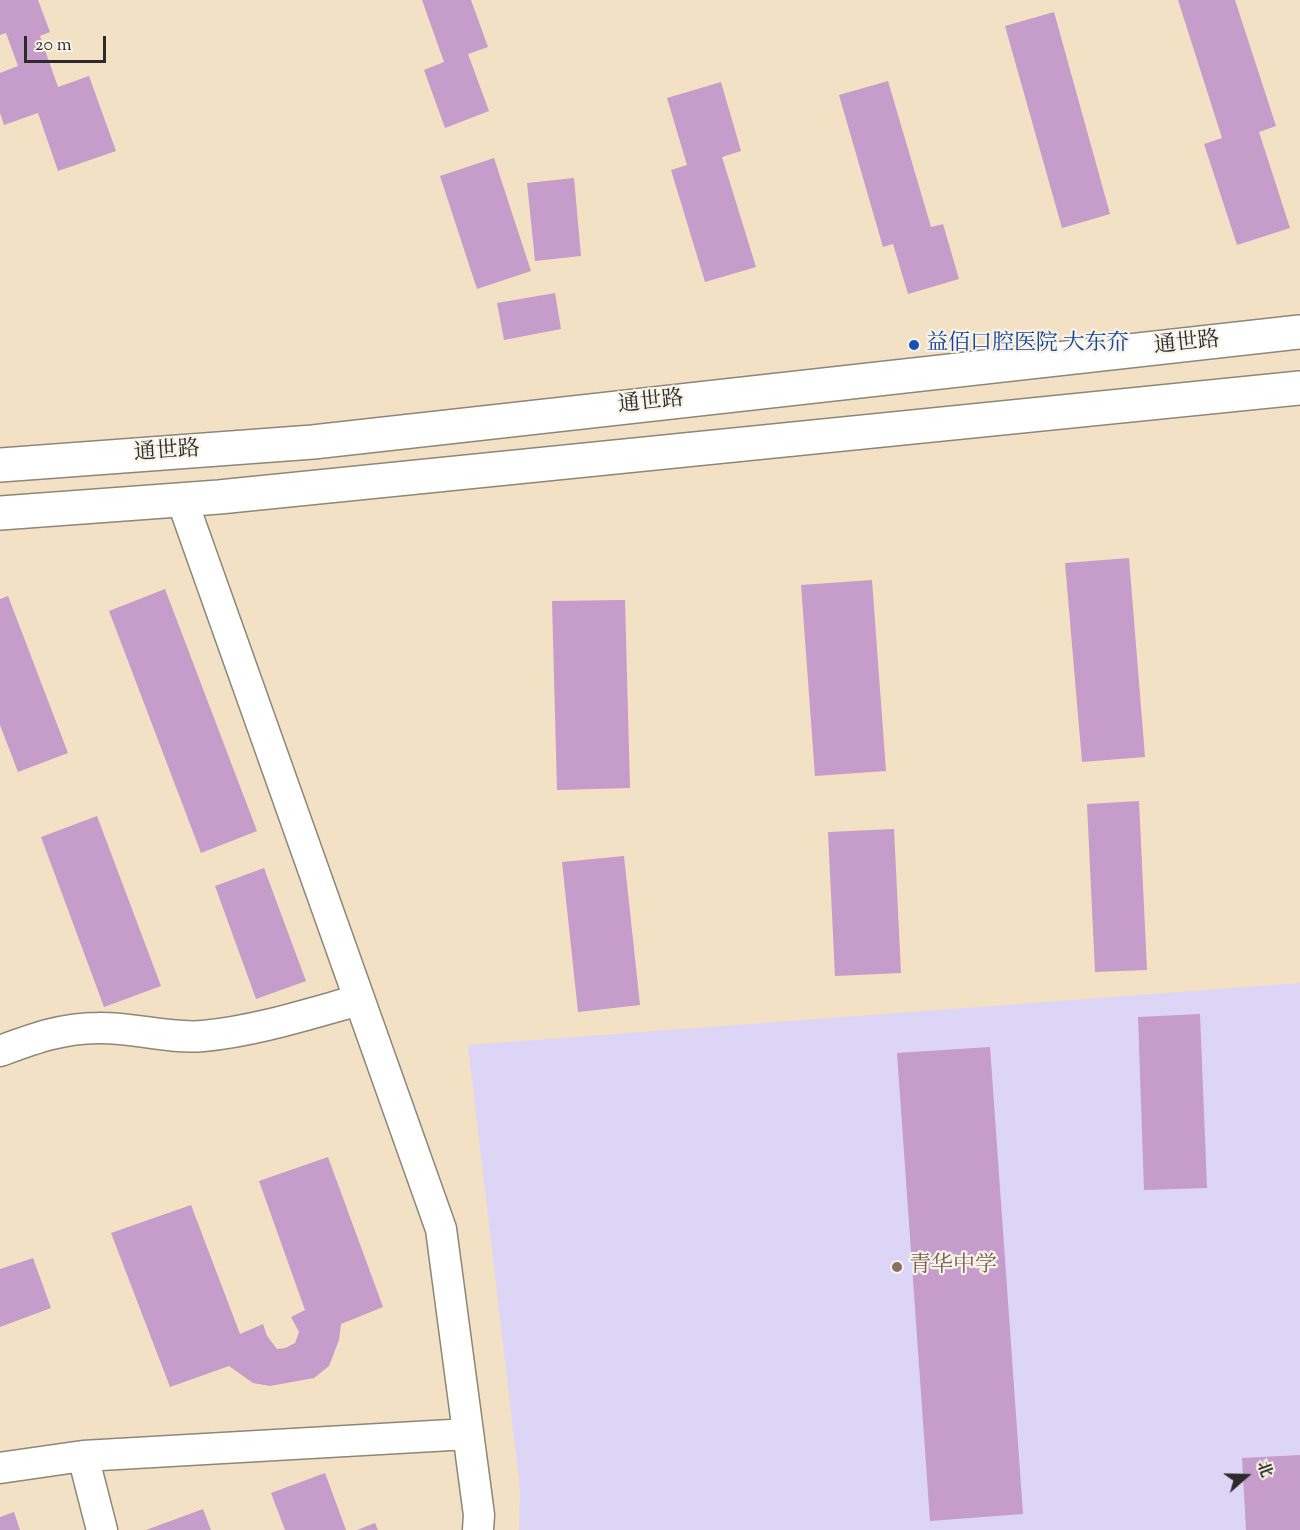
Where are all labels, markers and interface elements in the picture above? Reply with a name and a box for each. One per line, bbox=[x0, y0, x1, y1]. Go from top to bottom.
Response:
scale bar bbox=[27, 24, 110, 62]
text: 20 m bbox=[35, 33, 72, 59]
street label: 通世路 bbox=[1153, 328, 1221, 362]
place label: 益佰口腔医院 大东夼 bbox=[926, 332, 1129, 358]
marker: 益佰口腔医院 大东夼 bbox=[907, 338, 921, 352]
street label: 通世路 bbox=[617, 387, 685, 421]
street label: 通世路 bbox=[133, 438, 201, 468]
place label: 青华中学 bbox=[909, 1254, 997, 1280]
marker: 青华中学 bbox=[890, 1260, 904, 1274]
north arrow bbox=[1216, 1446, 1276, 1506]
text: 北 bbox=[1250, 1458, 1277, 1481]

